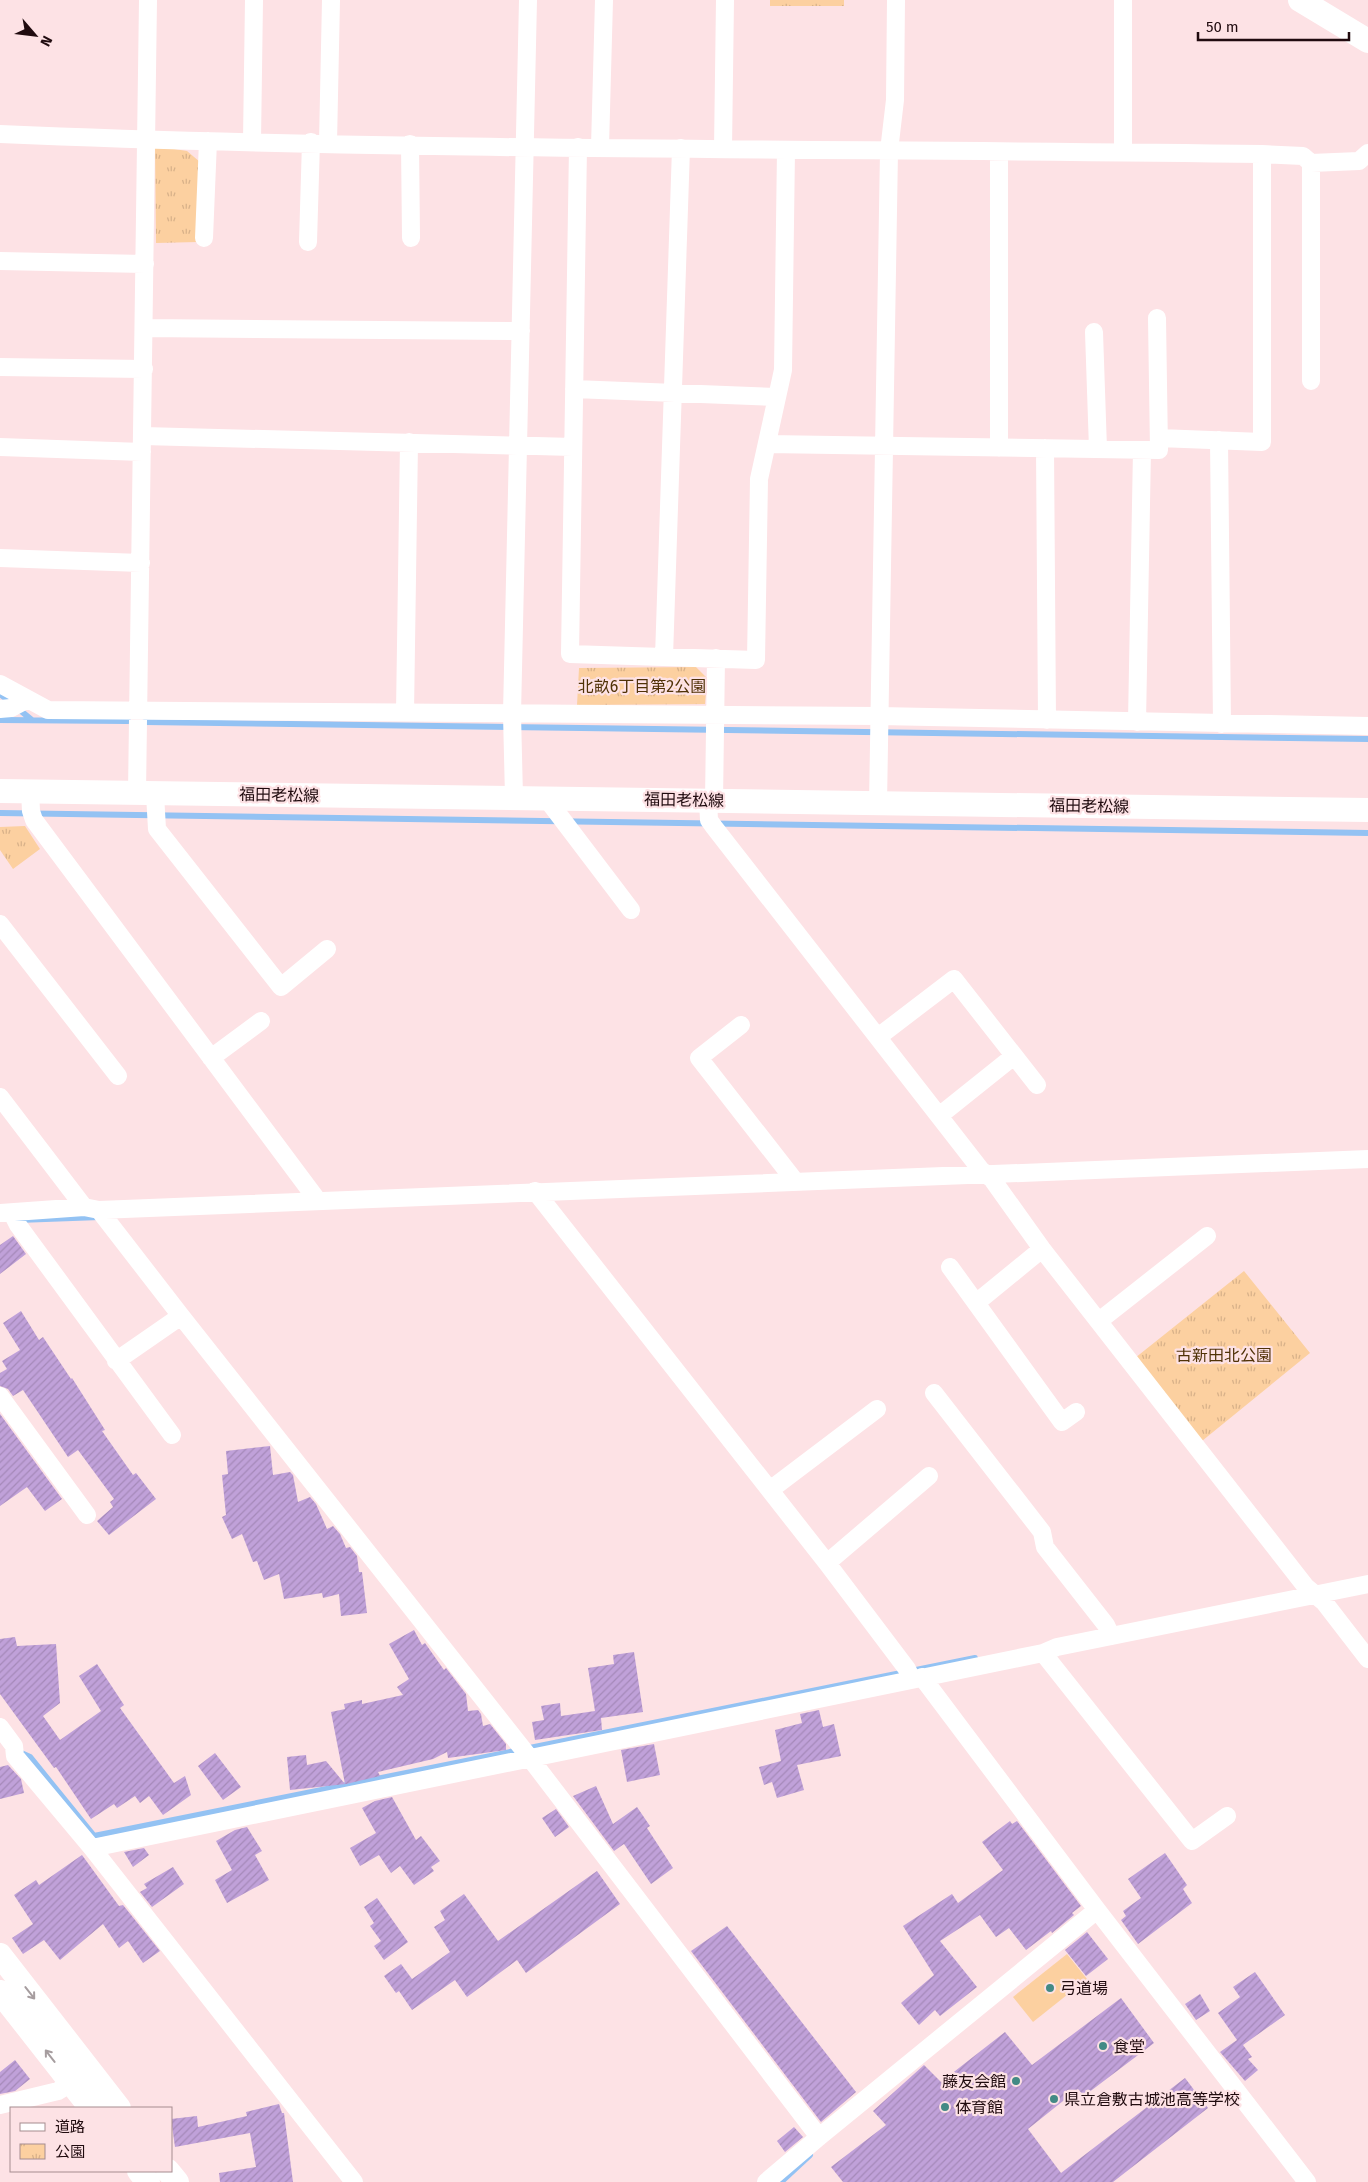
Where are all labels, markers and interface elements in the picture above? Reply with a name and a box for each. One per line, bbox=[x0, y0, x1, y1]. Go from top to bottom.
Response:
north arrow bbox=[10, 10, 60, 60]
scale bar bbox=[1198, 10, 1349, 42]
text: 50 m bbox=[1206, 18, 1239, 36]
text: N bbox=[36, 33, 56, 49]
park label: 北畝6丁目第2公園 bbox=[578, 677, 706, 696]
street label: 福田老松線 bbox=[239, 785, 319, 805]
street label: 福田老松線 bbox=[644, 790, 724, 810]
street label: 福田老松線 bbox=[1049, 796, 1129, 816]
park label: 古新田北公園 bbox=[1176, 1346, 1272, 1365]
place label: 弓道場 bbox=[1060, 1979, 1108, 1998]
marker: 弓道場 bbox=[1044, 1982, 1056, 1994]
one-way arrow bbox=[25, 1986, 35, 2000]
place label: 食堂 bbox=[1113, 2037, 1145, 2056]
marker: 食堂 bbox=[1097, 2040, 1109, 2052]
one-way arrow bbox=[45, 2049, 55, 2063]
place label: 藤友会館 bbox=[942, 2072, 1006, 2091]
marker: 藤友会館 bbox=[1010, 2075, 1022, 2087]
place label: 県立倉敷古城池高等学校 bbox=[1064, 2090, 1240, 2109]
marker: 県立倉敷古城池高等学校 bbox=[1048, 2093, 1060, 2105]
place label: 体育館 bbox=[955, 2098, 1003, 2117]
marker: 体育館 bbox=[939, 2101, 951, 2113]
legend bbox=[10, 2107, 172, 2172]
text: 道路 bbox=[55, 2118, 85, 2136]
text: 公園 bbox=[55, 2143, 85, 2161]

